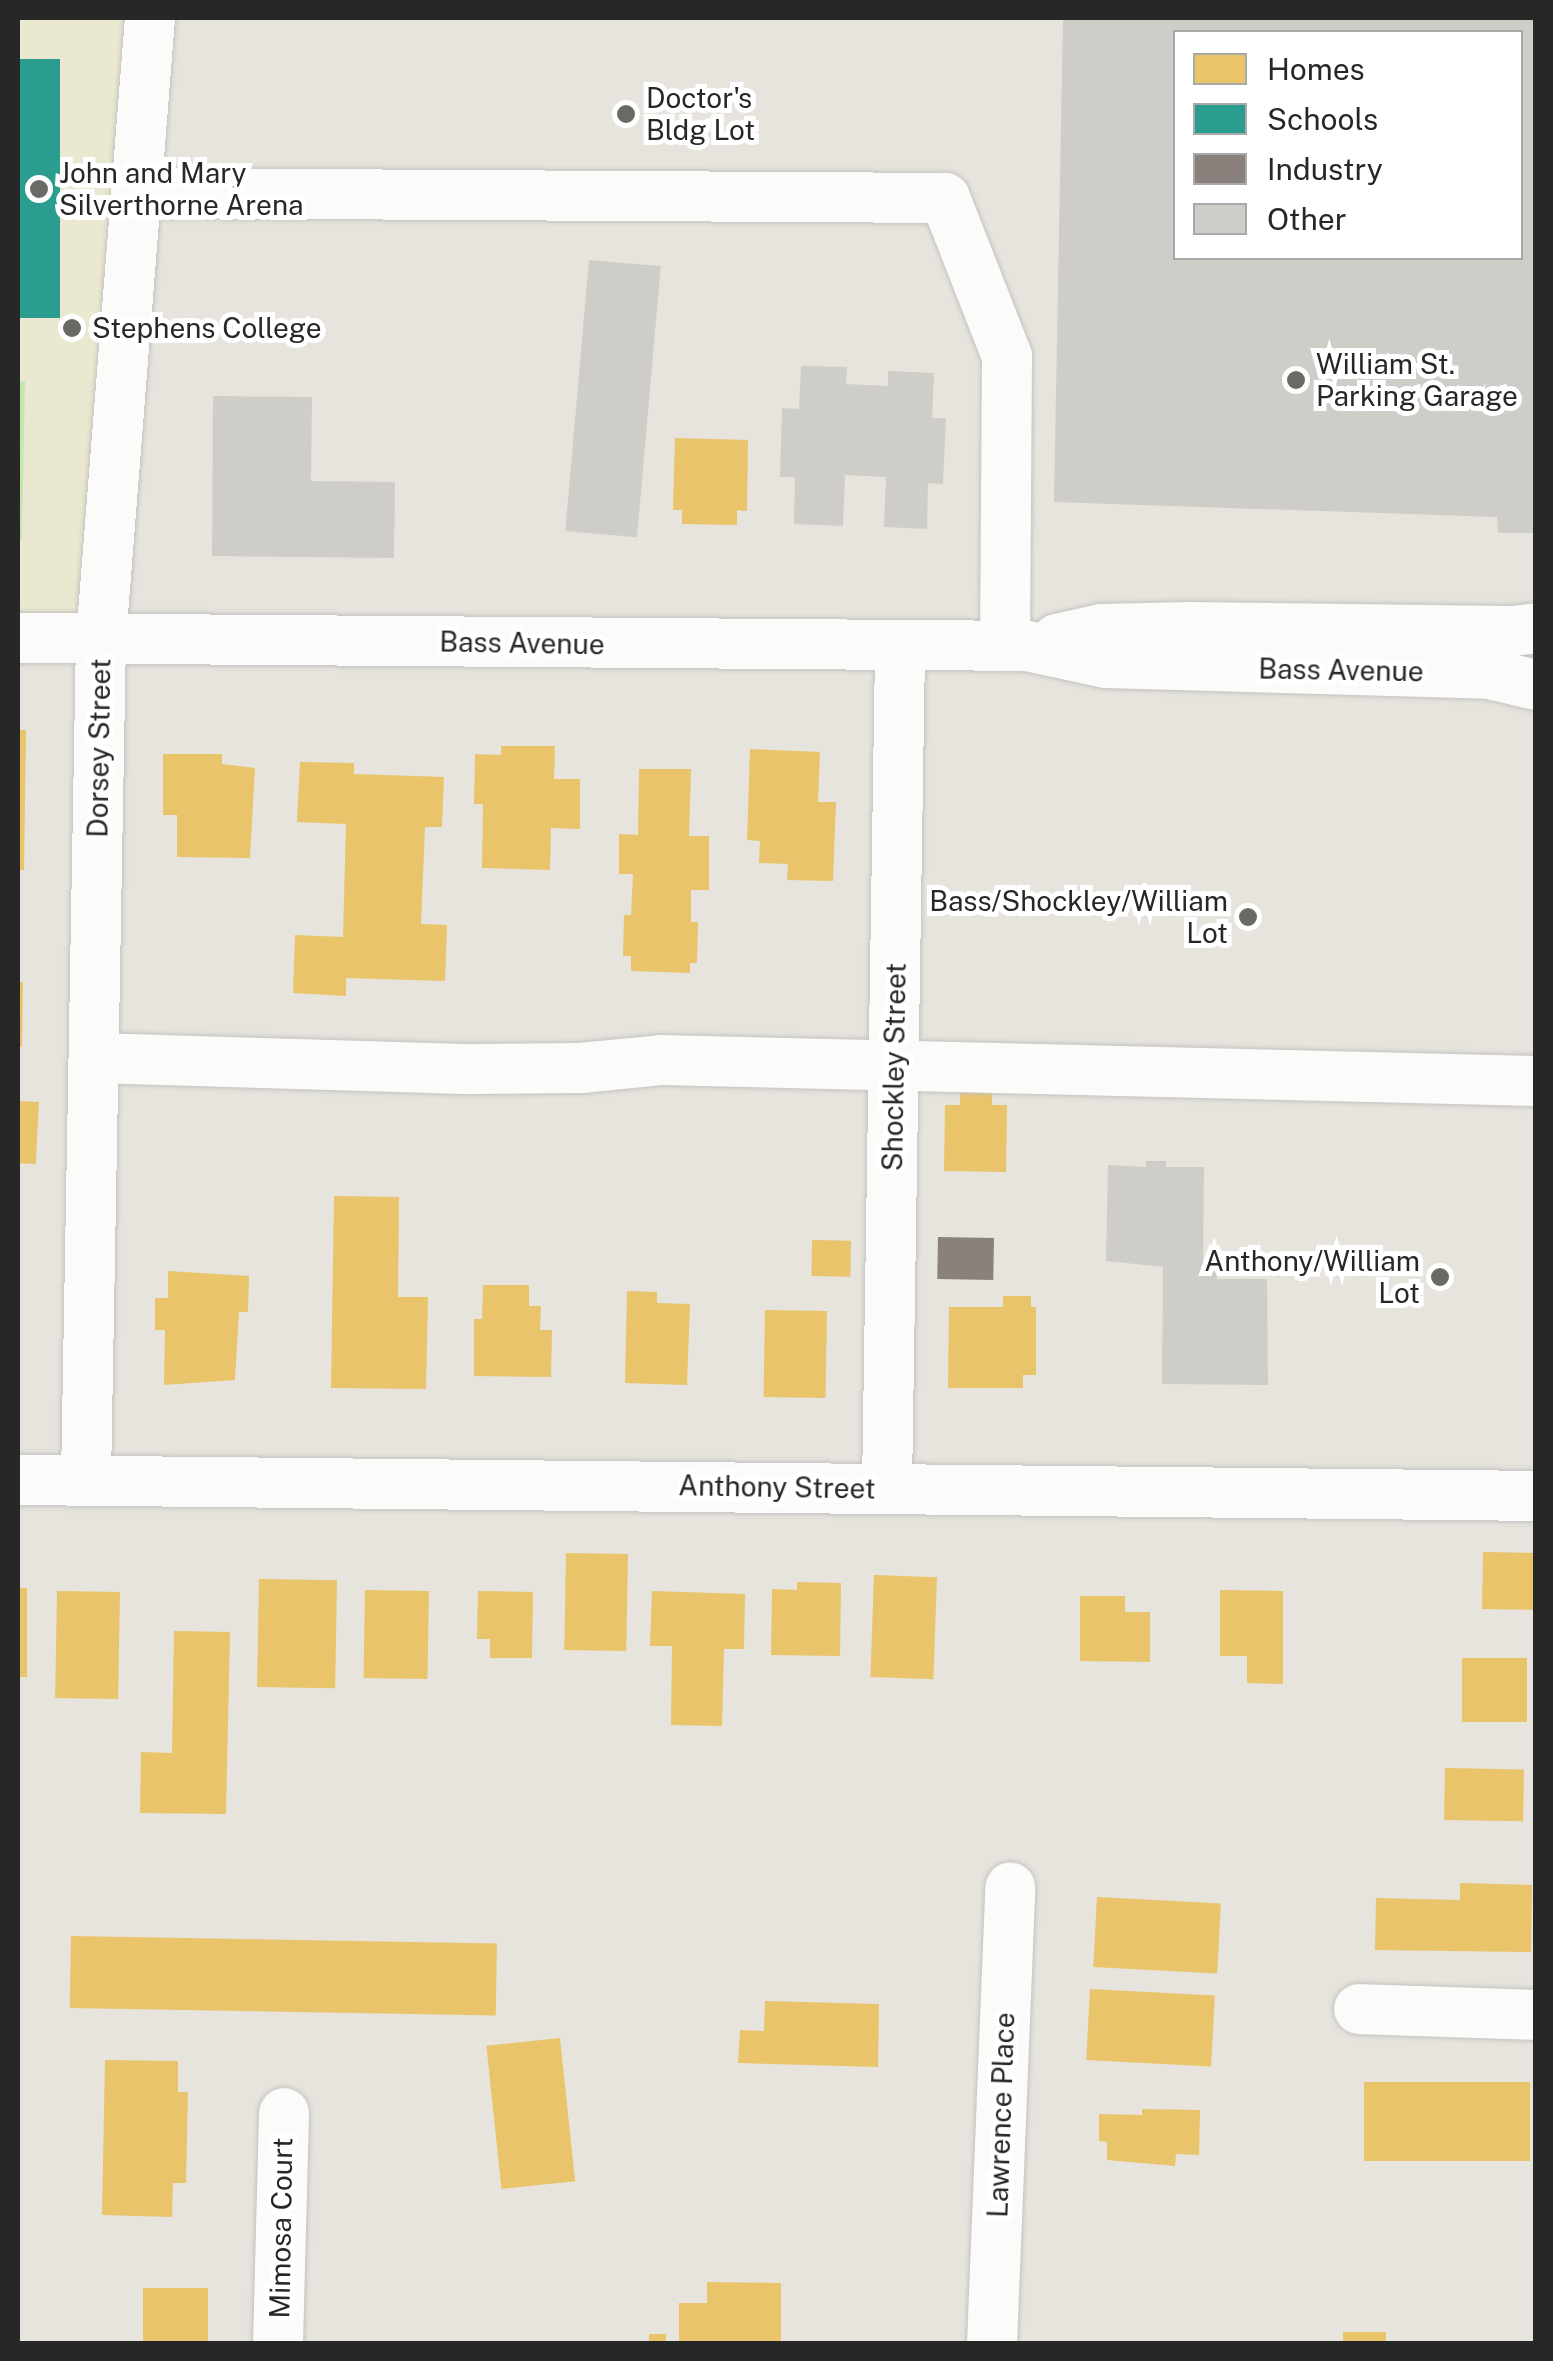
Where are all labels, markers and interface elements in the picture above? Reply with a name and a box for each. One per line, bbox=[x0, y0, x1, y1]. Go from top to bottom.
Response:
legend bbox=[1173, 30, 1523, 260]
text: Homes bbox=[1267, 51, 1365, 87]
place label: Doctor's Bldg Lot bbox=[646, 81, 755, 147]
text: Schools bbox=[1267, 101, 1378, 137]
marker: Doctor's Bldg Lot bbox=[615, 103, 637, 125]
text: Industry bbox=[1267, 151, 1383, 187]
place label: John and Mary Silverthorne Arena bbox=[59, 156, 304, 222]
marker: John and Mary Silverthorne Arena bbox=[28, 178, 50, 200]
text: Other bbox=[1267, 201, 1347, 237]
place label: Stephens College bbox=[92, 311, 322, 345]
marker: Stephens College bbox=[61, 317, 83, 339]
place label: William St. Parking Garage bbox=[1316, 347, 1518, 413]
marker: William St. Parking Garage bbox=[1285, 369, 1307, 391]
street label: Bass Avenue bbox=[439, 625, 605, 661]
street label: Bass Avenue bbox=[1258, 652, 1424, 688]
street label: Dorsey Street bbox=[81, 658, 117, 838]
place label: Bass/Shockley/William Lot bbox=[929, 884, 1228, 950]
marker: Bass/Shockley/William Lot bbox=[1237, 906, 1259, 928]
street label: Shockley Street bbox=[875, 962, 913, 1172]
place label: Anthony/William Lot bbox=[1204, 1244, 1420, 1310]
marker: Anthony/William Lot bbox=[1429, 1266, 1451, 1288]
street label: Anthony Street bbox=[678, 1468, 876, 1506]
street label: Lawrence Place bbox=[981, 2012, 1021, 2218]
street label: Mimosa Court bbox=[263, 2137, 299, 2319]

